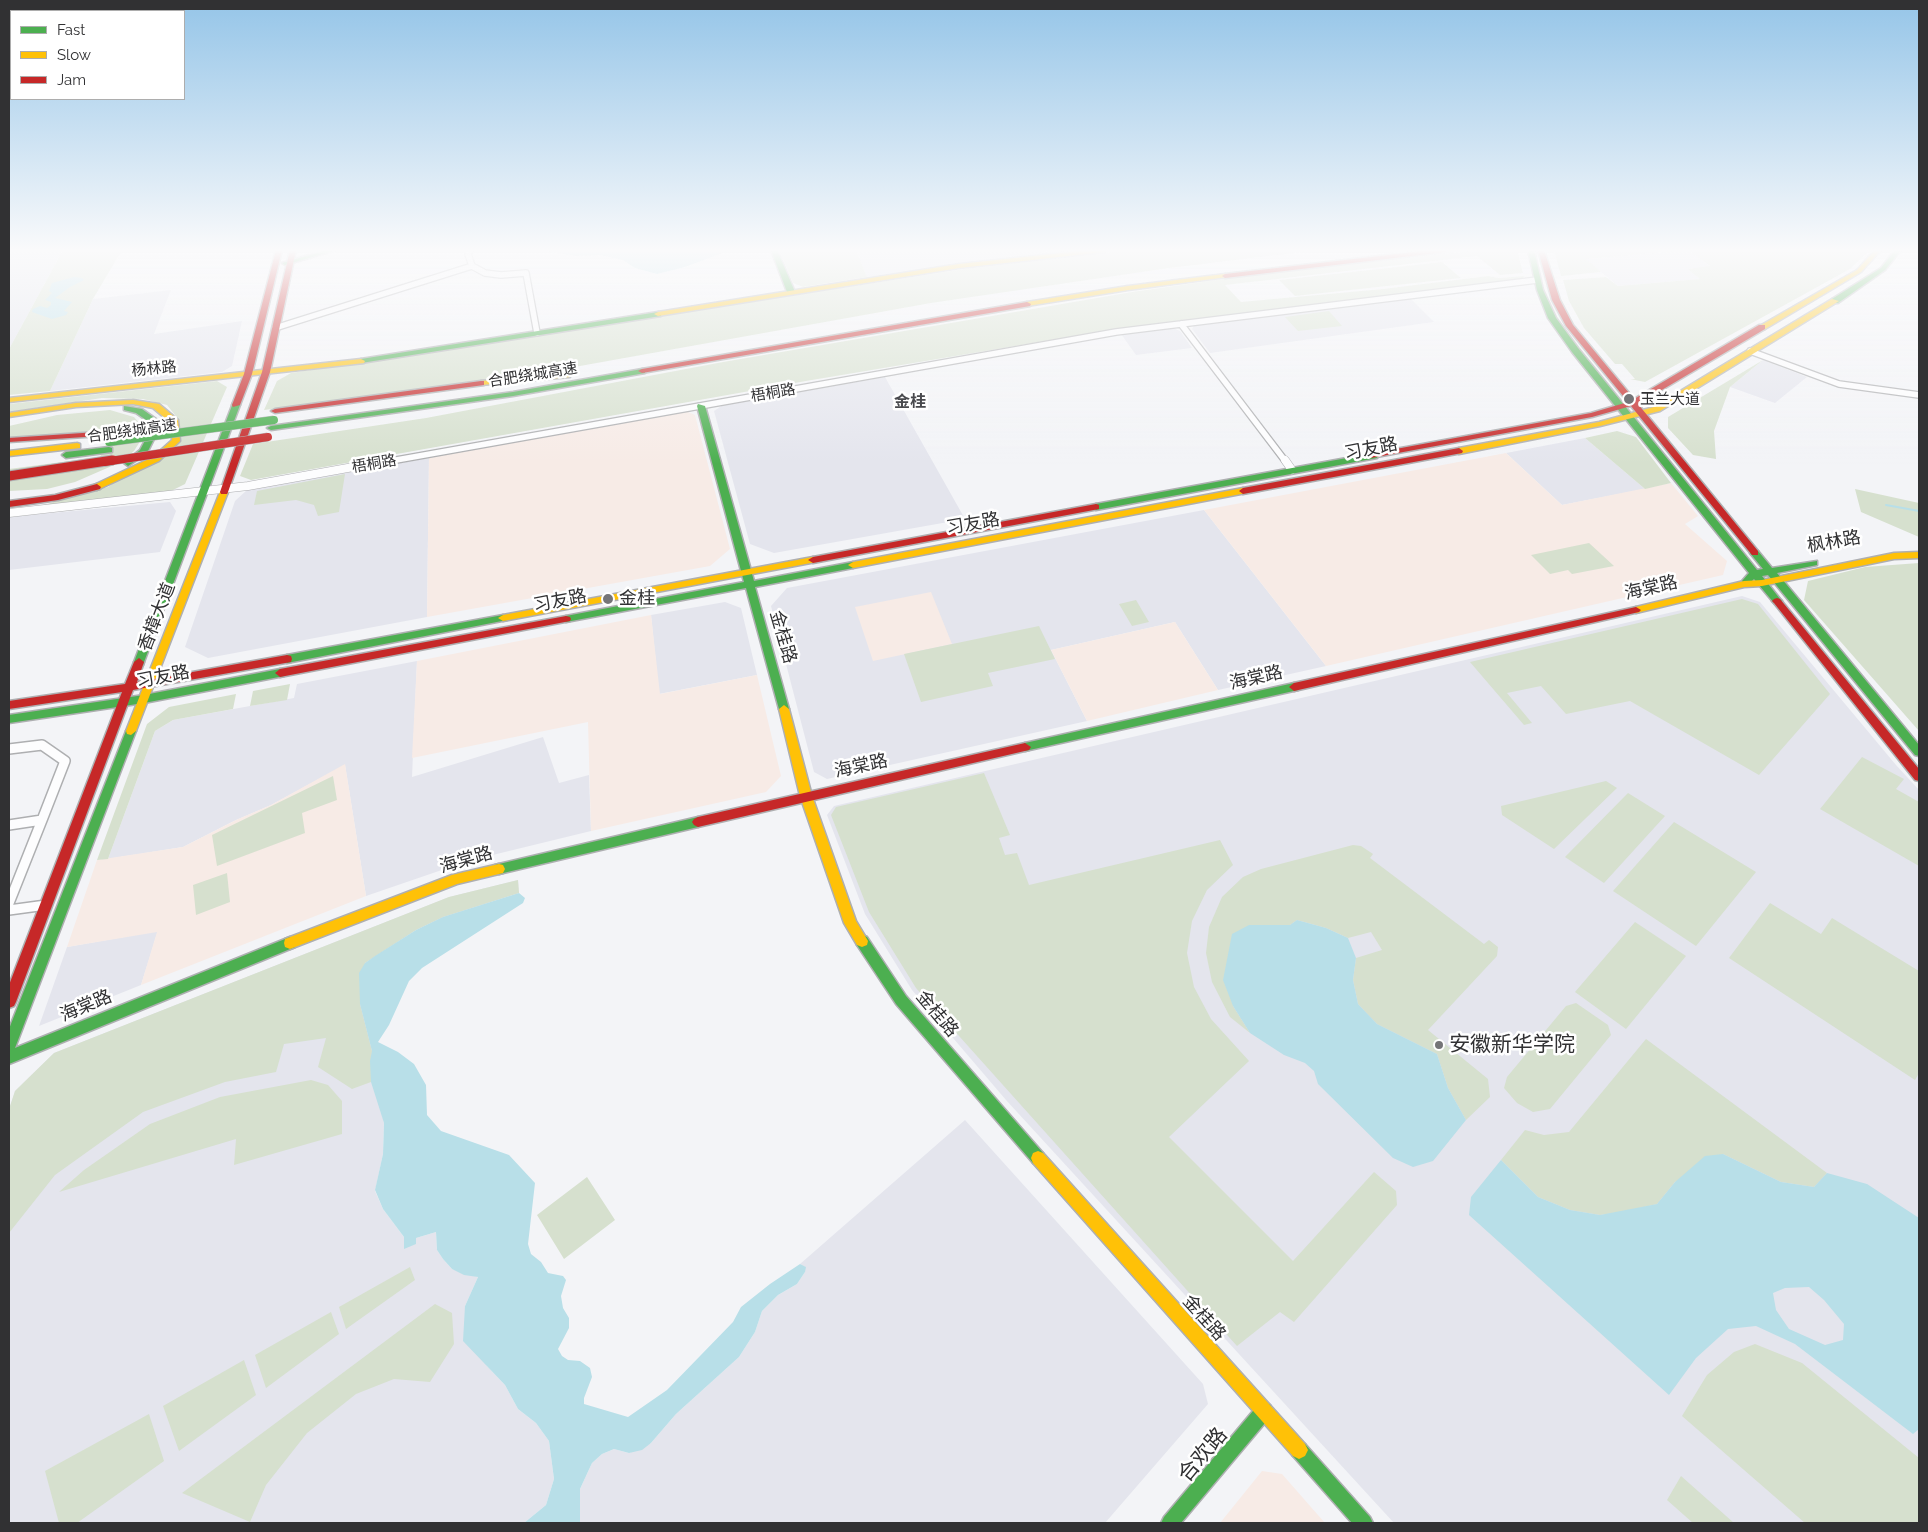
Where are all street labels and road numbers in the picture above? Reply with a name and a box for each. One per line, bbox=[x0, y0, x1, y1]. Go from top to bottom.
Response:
street label: 杨林路 bbox=[131, 358, 177, 380]
street label: 合肥绕城高速 bbox=[487, 359, 579, 391]
street label: 梧桐路 bbox=[749, 380, 797, 406]
street label: 合肥绕城高速 bbox=[86, 416, 178, 446]
street label: 习友路 bbox=[1342, 433, 1400, 465]
street label: 梧桐路 bbox=[350, 451, 398, 477]
street label: 习友路 bbox=[945, 509, 1001, 539]
street label: 枫林路 bbox=[1806, 527, 1862, 557]
street label: 海棠路 bbox=[1622, 571, 1680, 605]
street label: 香樟大道 bbox=[134, 580, 180, 654]
street label: 习友路 bbox=[531, 585, 589, 617]
street label: 金桂路 bbox=[765, 608, 801, 666]
street label: 习友路 bbox=[134, 661, 192, 693]
street label: 海棠路 bbox=[1227, 661, 1285, 695]
street label: 海棠路 bbox=[832, 750, 890, 782]
street label: 海棠路 bbox=[437, 842, 495, 878]
street label: 海棠路 bbox=[57, 986, 115, 1026]
street label: 金桂路 bbox=[911, 986, 963, 1042]
street label: 金桂路 bbox=[1178, 1291, 1230, 1345]
street label: 合欢路 bbox=[1173, 1423, 1233, 1487]

